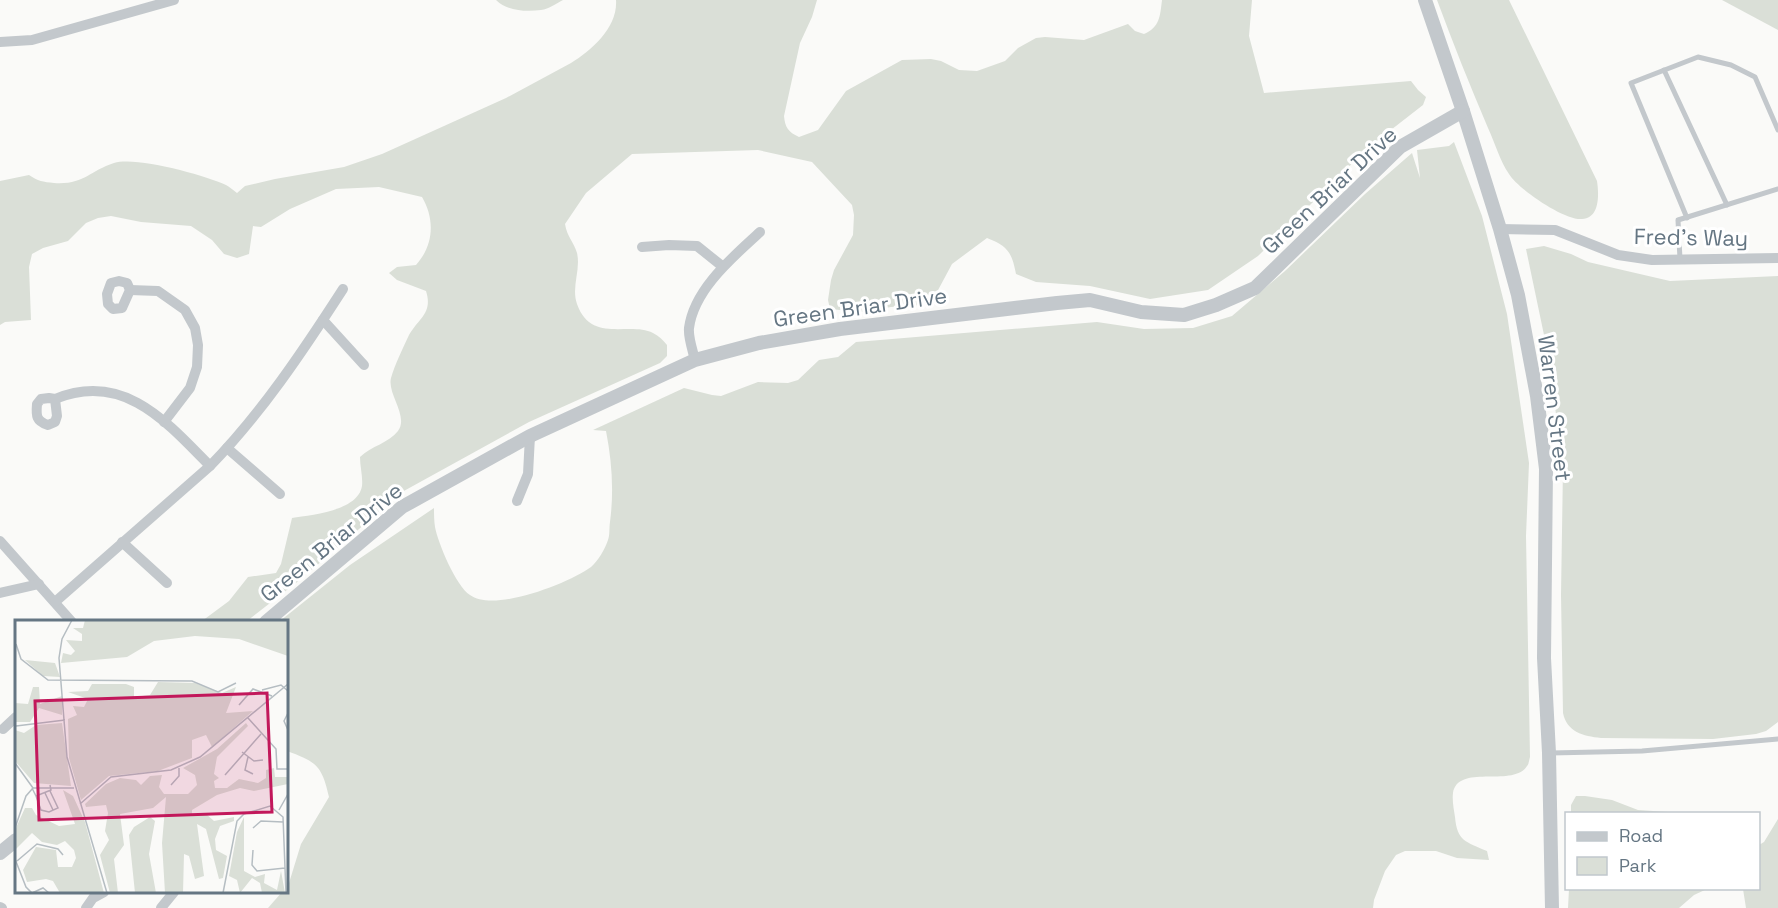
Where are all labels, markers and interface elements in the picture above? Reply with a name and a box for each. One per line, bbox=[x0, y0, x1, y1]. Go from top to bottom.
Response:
street label: Green Briar Drive bbox=[1255, 120, 1403, 260]
street label: Fred's Way bbox=[1634, 222, 1748, 252]
street label: Green Briar Drive bbox=[771, 281, 949, 333]
street label: Warren Street bbox=[1532, 333, 1578, 483]
street label: Green Briar Drive bbox=[254, 476, 408, 608]
inset map bbox=[15, 620, 288, 893]
legend bbox=[1565, 812, 1760, 890]
text: Road bbox=[1619, 824, 1663, 847]
text: Park bbox=[1619, 854, 1657, 877]

